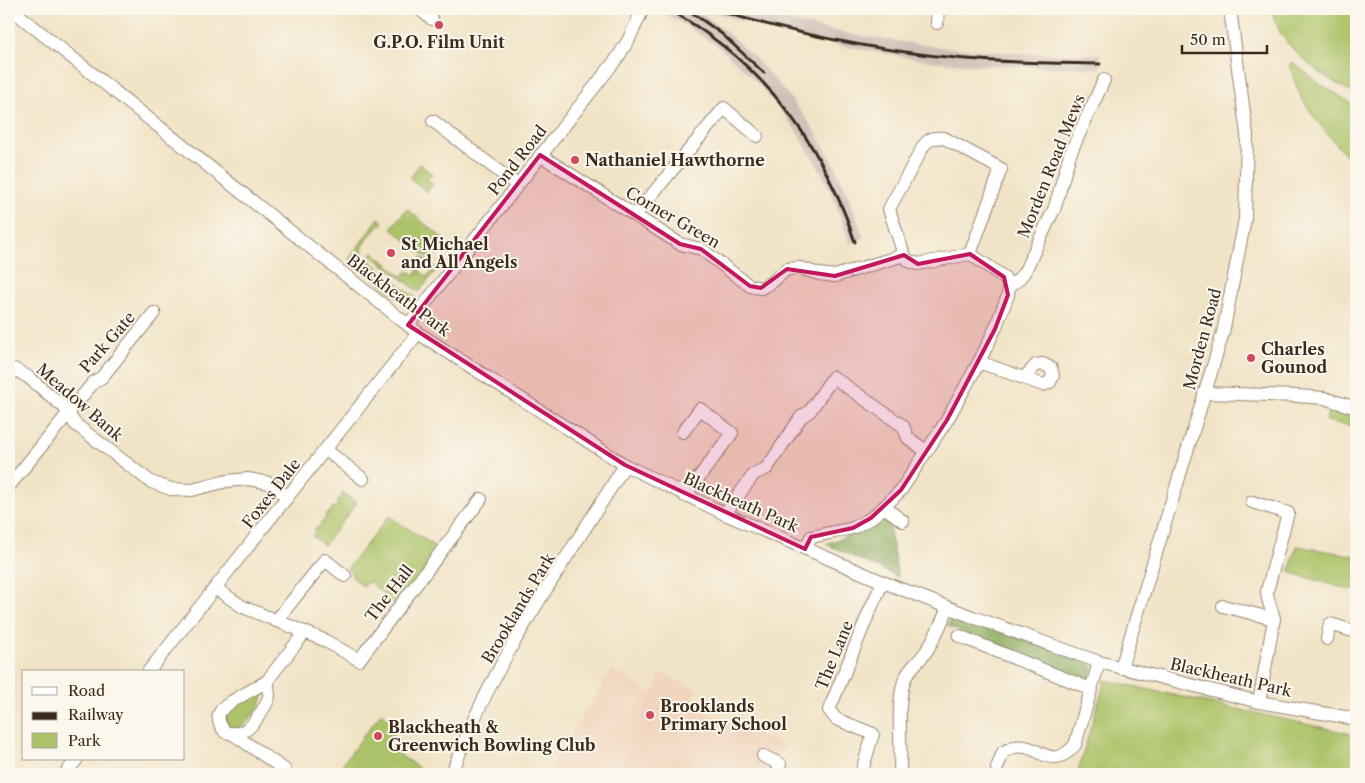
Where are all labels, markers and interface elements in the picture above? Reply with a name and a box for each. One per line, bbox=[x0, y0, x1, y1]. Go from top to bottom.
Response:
marker: G.P.O. Film Unit bbox=[433, 19, 445, 31]
scale bar bbox=[1182, 22, 1268, 54]
text: 50 m bbox=[1190, 30, 1226, 49]
place label: G.P.O. Film Unit bbox=[373, 32, 505, 52]
street label: Morden Road Mews bbox=[1013, 91, 1089, 241]
street label: Pond Road bbox=[483, 121, 551, 199]
place label: Nathaniel Hawthorne bbox=[585, 150, 765, 170]
marker: Nathaniel Hawthorne bbox=[569, 154, 581, 166]
street label: Corner Green bbox=[622, 182, 724, 252]
place label: St Michael and All Angels bbox=[401, 234, 517, 272]
marker: St Michael and All Angels bbox=[385, 247, 397, 259]
street label: Blackheath Park bbox=[343, 250, 455, 341]
street label: Morden Road bbox=[1179, 286, 1225, 392]
street label: Park Gate bbox=[75, 307, 139, 377]
place label: Charles Gounod bbox=[1261, 339, 1327, 377]
marker: Charles Gounod bbox=[1245, 352, 1257, 364]
street label: Meadow Bank bbox=[33, 359, 128, 446]
street label: Foxes Dale bbox=[237, 454, 305, 532]
street label: Blackheath Park bbox=[680, 468, 802, 537]
street label: Brooklands Park bbox=[477, 548, 559, 667]
street label: The Hall bbox=[361, 560, 418, 625]
street label: The Lane bbox=[811, 617, 857, 693]
street label: Blackheath Park bbox=[1168, 653, 1294, 701]
legend bbox=[22, 670, 185, 760]
text: Road bbox=[68, 681, 105, 700]
place label: Brooklands Primary School bbox=[660, 696, 787, 734]
text: Railway bbox=[68, 705, 124, 724]
marker: Brooklands Primary School bbox=[644, 709, 656, 721]
place label: Blackheath & Greenwich Bowling Club bbox=[388, 717, 595, 755]
marker: Blackheath & Greenwich Bowling Club bbox=[372, 730, 384, 742]
text: Park bbox=[68, 731, 102, 750]

